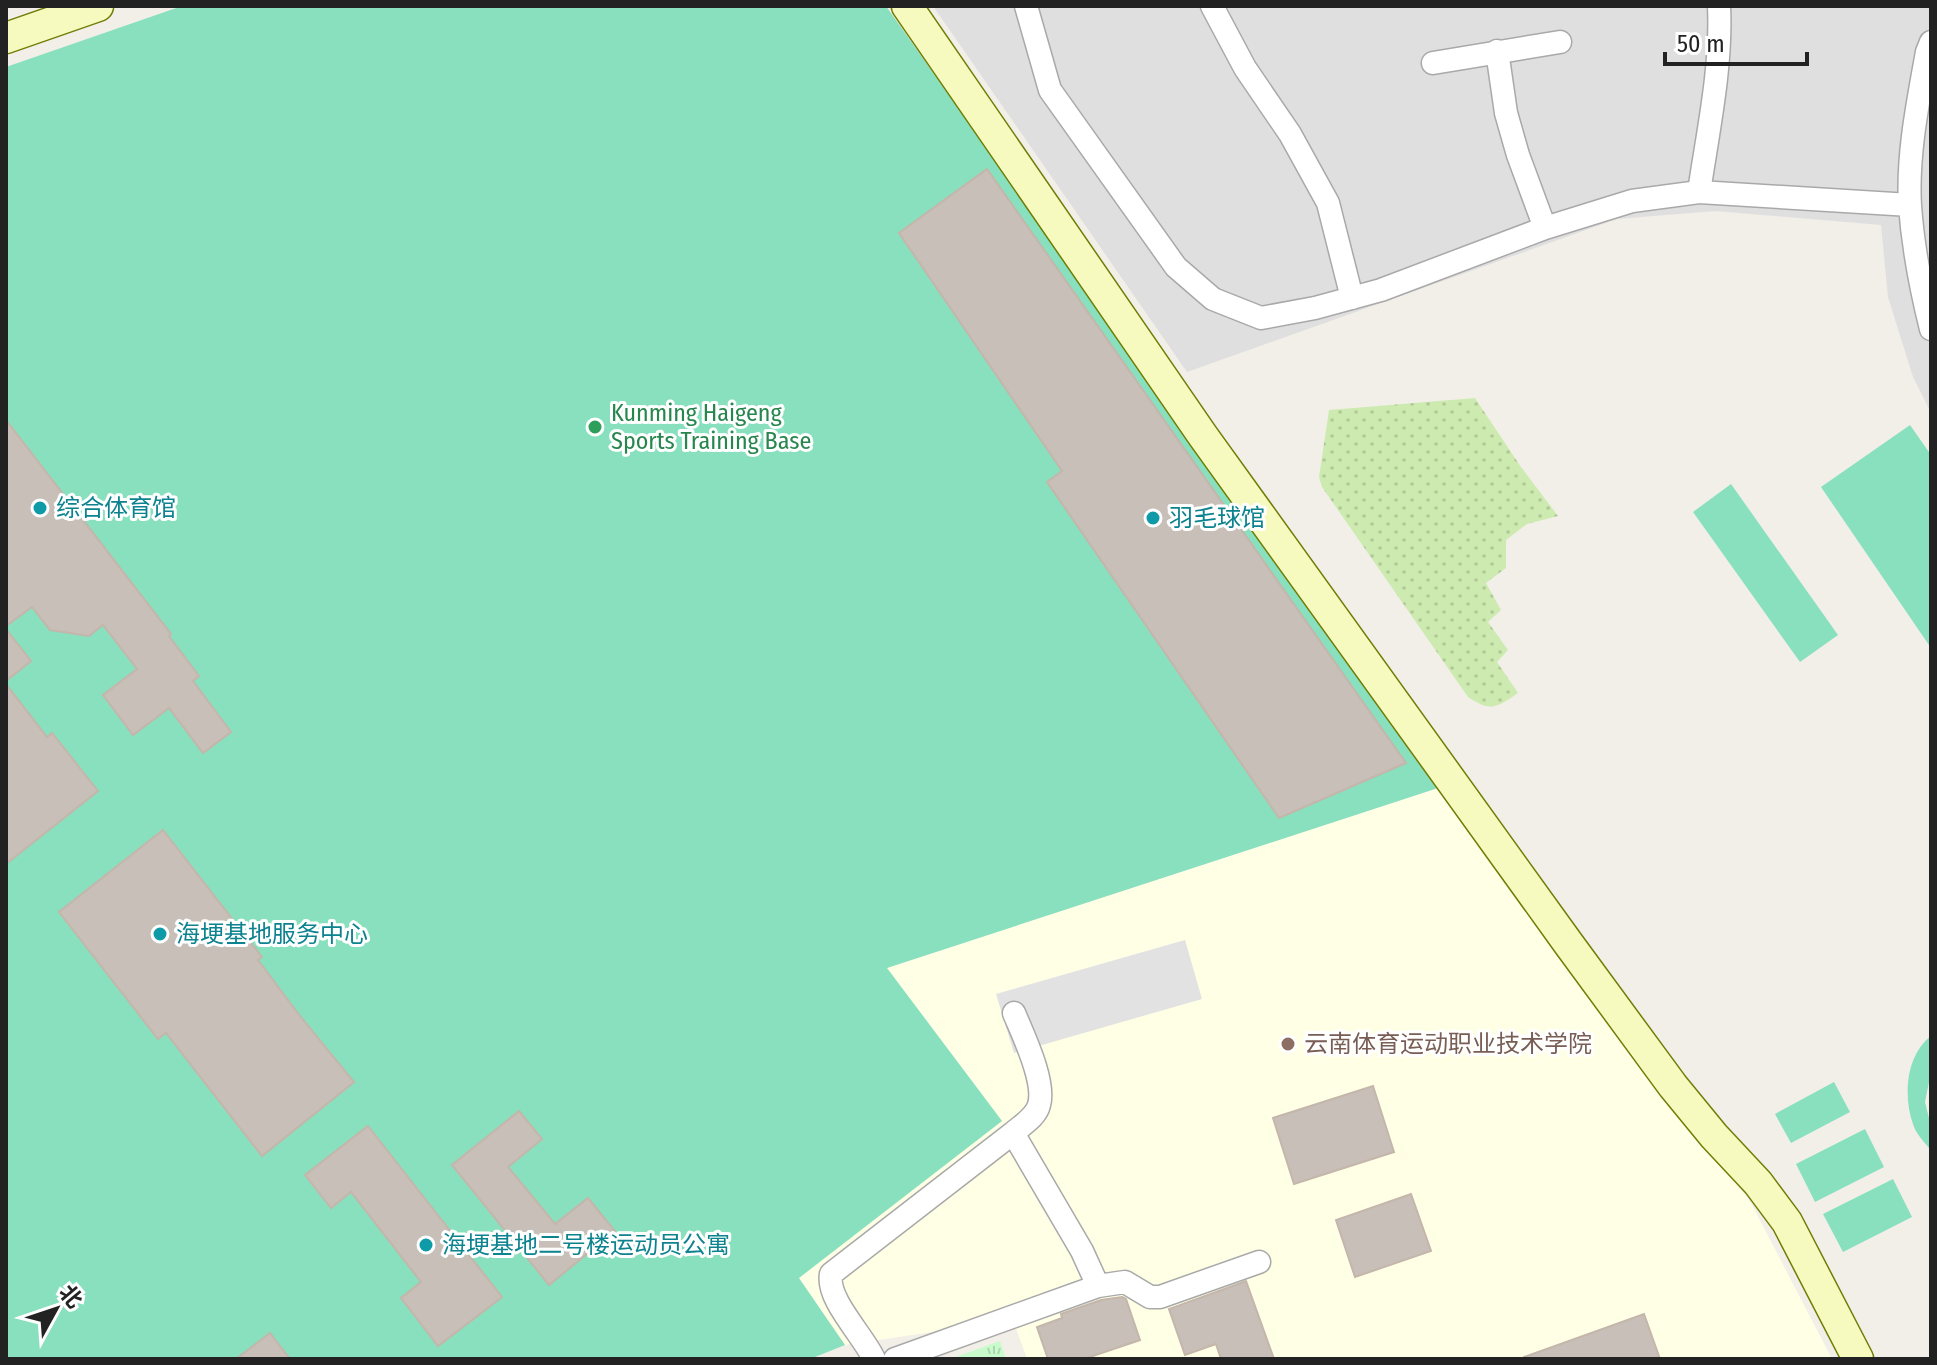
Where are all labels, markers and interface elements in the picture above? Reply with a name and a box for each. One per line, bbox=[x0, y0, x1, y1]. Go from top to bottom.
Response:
scale bar bbox=[1665, 16, 1807, 66]
text: 50 m bbox=[1677, 30, 1725, 58]
place label: Kunming Haigeng Sports Training Base bbox=[611, 399, 811, 455]
marker: Kunming Haigeng Sports Training Base bbox=[586, 418, 604, 436]
place label: 综合体育馆 bbox=[56, 494, 176, 522]
marker: 综合体育馆 bbox=[31, 499, 49, 517]
place label: 羽毛球馆 bbox=[1169, 504, 1265, 532]
marker: 羽毛球馆 bbox=[1144, 509, 1162, 527]
place label: 海埂基地服务中心 bbox=[176, 920, 368, 948]
marker: 海埂基地服务中心 bbox=[151, 925, 169, 943]
place label: 云南体育运动职业技术学院 bbox=[1304, 1030, 1592, 1058]
marker: 云南体育运动职业技术学院 bbox=[1279, 1035, 1297, 1053]
place label: 海埂基地二号楼运动员公寓 bbox=[442, 1231, 730, 1259]
marker: 海埂基地二号楼运动员公寓 bbox=[417, 1236, 435, 1254]
north arrow bbox=[16, 1269, 96, 1349]
text: 北 bbox=[54, 1279, 88, 1314]

